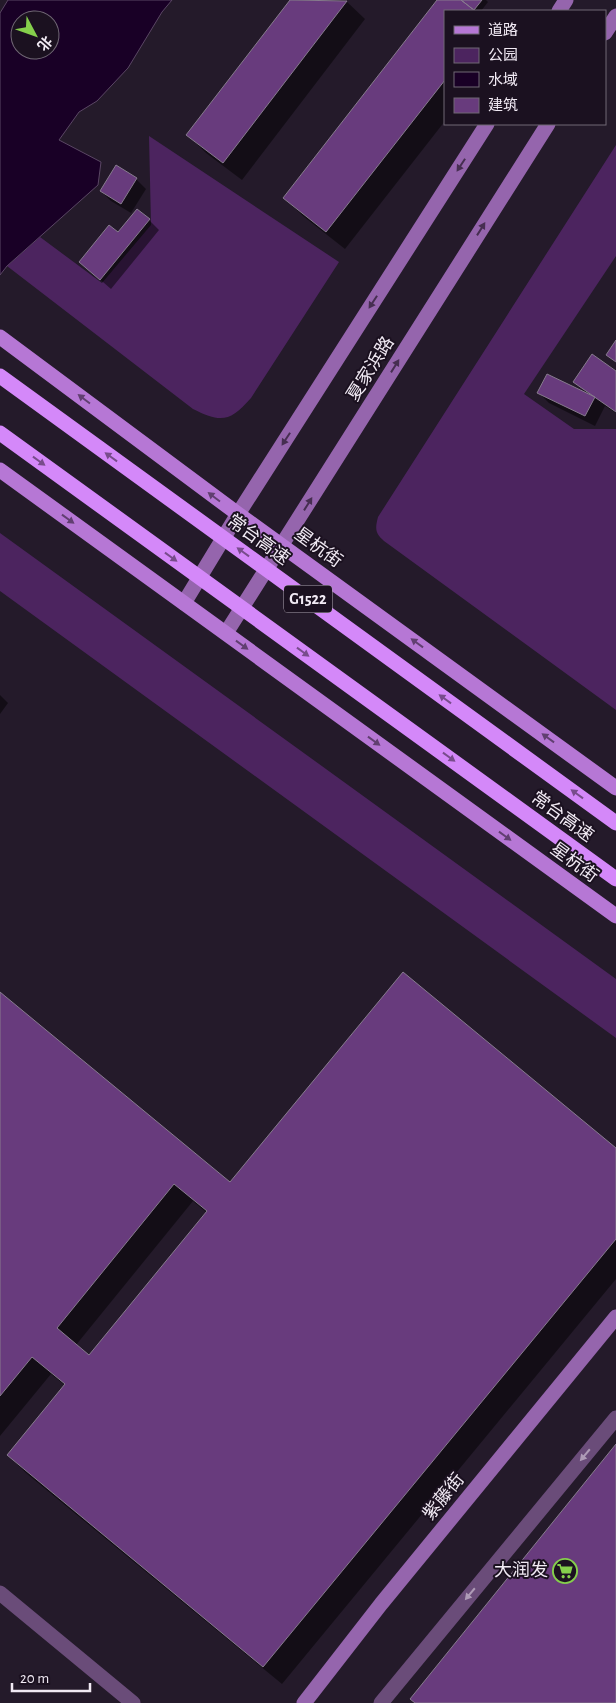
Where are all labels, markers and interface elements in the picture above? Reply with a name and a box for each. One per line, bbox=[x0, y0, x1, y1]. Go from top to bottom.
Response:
north arrow bbox=[10, 10, 60, 60]
legend bbox=[444, 10, 606, 125]
text: 道路 bbox=[488, 22, 518, 38]
text: 北 bbox=[34, 33, 55, 53]
text: 公园 bbox=[488, 47, 518, 63]
text: 水域 bbox=[488, 72, 518, 88]
text: 建筑 bbox=[488, 97, 518, 113]
one-way arrow bbox=[456, 158, 465, 171]
one-way arrow bbox=[477, 222, 486, 236]
one-way arrow bbox=[369, 295, 378, 308]
street label: 夏家浜路 bbox=[343, 333, 398, 404]
one-way arrow bbox=[390, 360, 399, 373]
one-way arrow bbox=[77, 395, 90, 405]
one-way arrow bbox=[281, 432, 290, 445]
one-way arrow bbox=[105, 451, 118, 462]
one-way arrow bbox=[33, 456, 46, 466]
one-way arrow bbox=[208, 491, 221, 502]
one-way arrow bbox=[303, 497, 313, 510]
street label: 常台高速 bbox=[224, 510, 294, 568]
one-way arrow bbox=[61, 514, 74, 525]
street label: 星杭街 bbox=[291, 523, 346, 571]
one-way arrow bbox=[236, 547, 250, 557]
one-way arrow bbox=[164, 551, 177, 562]
road number: G1522 bbox=[284, 586, 332, 612]
one-way arrow bbox=[410, 638, 424, 648]
one-way arrow bbox=[235, 640, 249, 650]
one-way arrow bbox=[296, 647, 310, 657]
one-way arrow bbox=[438, 694, 452, 704]
one-way arrow bbox=[542, 733, 555, 744]
one-way arrow bbox=[367, 736, 381, 746]
one-way arrow bbox=[442, 752, 455, 762]
street label: 常台高速 bbox=[528, 787, 598, 845]
one-way arrow bbox=[570, 789, 583, 799]
one-way arrow bbox=[498, 831, 512, 841]
street label: 星杭街 bbox=[547, 838, 602, 886]
one-way arrow bbox=[579, 1449, 591, 1461]
street label: 紫藤街 bbox=[418, 1469, 468, 1524]
supermarket icon: 大润发 bbox=[552, 1558, 578, 1584]
place label: 大润发 bbox=[494, 1560, 548, 1580]
one-way arrow bbox=[465, 1588, 476, 1601]
scale bar bbox=[12, 1660, 90, 1692]
text: 20 m bbox=[20, 1671, 49, 1686]

